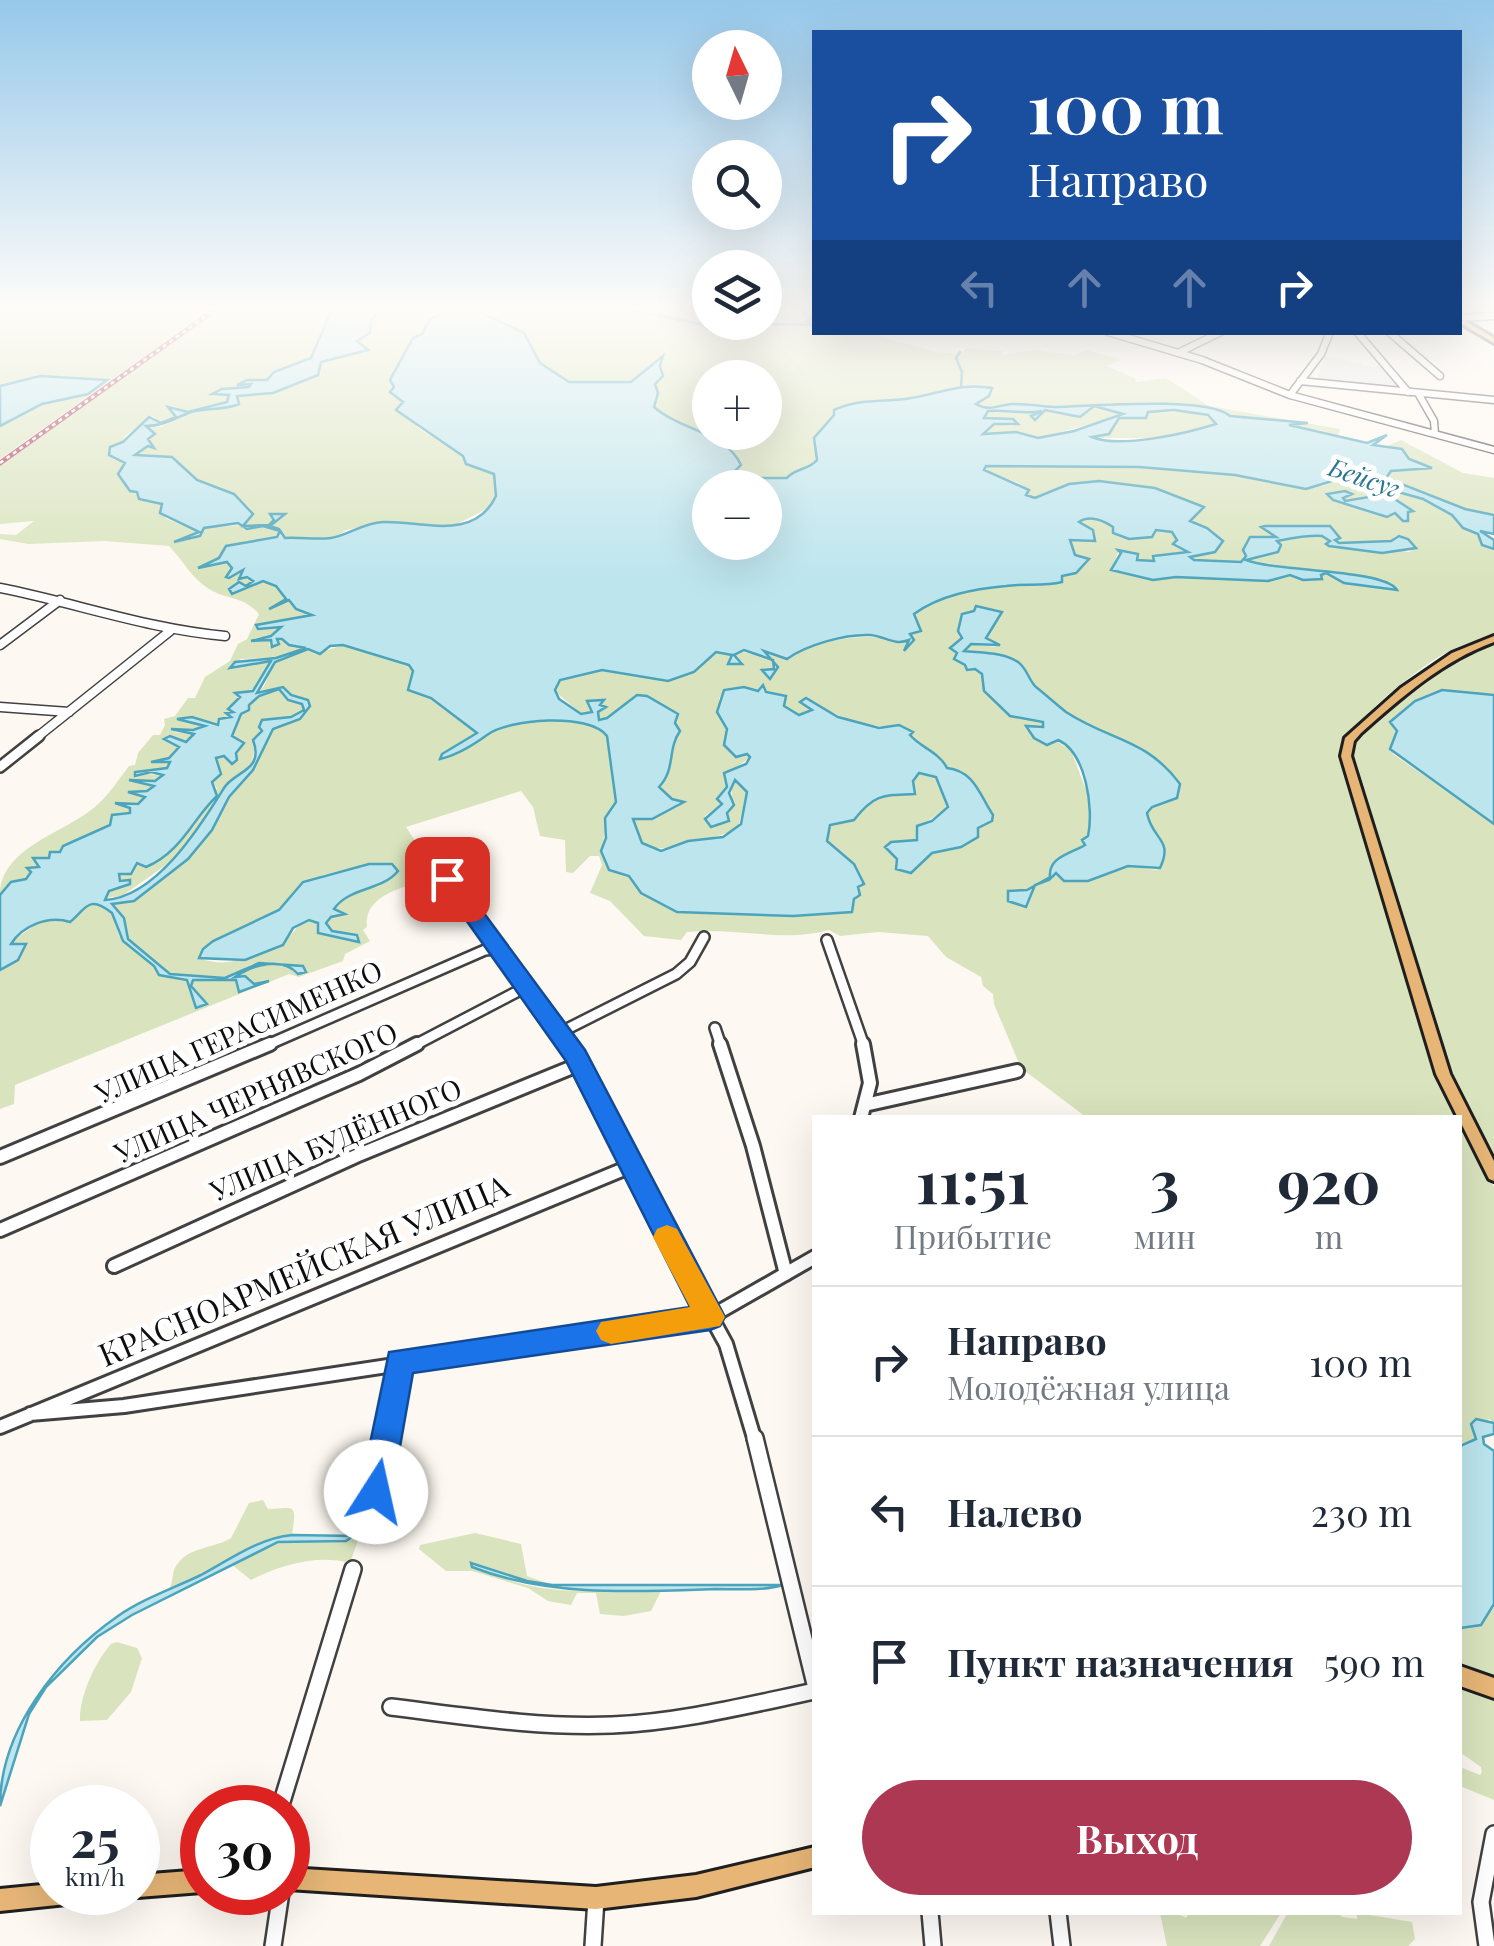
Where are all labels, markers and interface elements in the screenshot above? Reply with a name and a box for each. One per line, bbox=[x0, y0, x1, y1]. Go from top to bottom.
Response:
north arrow bbox=[692, 30, 782, 120]
map controls bbox=[692, 30, 782, 560]
text: 100 m bbox=[1027, 58, 1224, 152]
icon: right bbox=[862, 70, 992, 200]
button: search bbox=[692, 140, 782, 230]
text: Направо bbox=[1027, 148, 1209, 208]
button: layers bbox=[692, 250, 782, 340]
icon: left bbox=[952, 260, 1007, 315]
icon: ahead bbox=[1057, 260, 1112, 315]
icon: ahead bbox=[1162, 260, 1217, 315]
icon: right bbox=[1267, 260, 1322, 315]
button: + bbox=[692, 360, 782, 450]
water label: Бейсуг bbox=[1324, 449, 1404, 504]
button: − bbox=[692, 470, 782, 560]
pin bbox=[405, 837, 490, 922]
icon: arrive bbox=[420, 852, 475, 907]
street label: УЛИЦА ГЕРАСИМЕНКО bbox=[88, 951, 388, 1111]
street label: УЛИЦА ЧЕРНЯВСКОГО bbox=[107, 1012, 403, 1171]
street label: УЛИЦА БУДЁННОГО bbox=[203, 1069, 467, 1209]
text: 11:51 bbox=[916, 1139, 1030, 1219]
text: 3 bbox=[1150, 1139, 1179, 1219]
text: 920 bbox=[1277, 1139, 1380, 1219]
street label: КРАСНОАРМЕЙСКАЯ УЛИЦА bbox=[91, 1162, 515, 1375]
text: Прибытие bbox=[894, 1214, 1052, 1257]
text: мин bbox=[1133, 1214, 1196, 1257]
text: m bbox=[1315, 1214, 1343, 1257]
text: Направо bbox=[947, 1314, 1107, 1365]
icon: right bbox=[862, 1334, 917, 1389]
text: 100 m bbox=[1309, 1336, 1412, 1387]
text: Молодёжная улица bbox=[947, 1365, 1230, 1408]
position arrow bbox=[324, 1440, 428, 1544]
icon: left bbox=[862, 1484, 917, 1539]
text: Налево bbox=[947, 1486, 1082, 1537]
text: 230 m bbox=[1311, 1486, 1412, 1537]
icon: arrive bbox=[862, 1634, 917, 1689]
text: Пункт назначения bbox=[947, 1636, 1294, 1687]
text: 590 m bbox=[1324, 1636, 1425, 1687]
button: Выход bbox=[862, 1780, 1412, 1895]
speed limit sign: 30 bbox=[180, 1785, 310, 1915]
text: 25 bbox=[70, 1804, 120, 1871]
text: km/h bbox=[65, 1859, 125, 1892]

